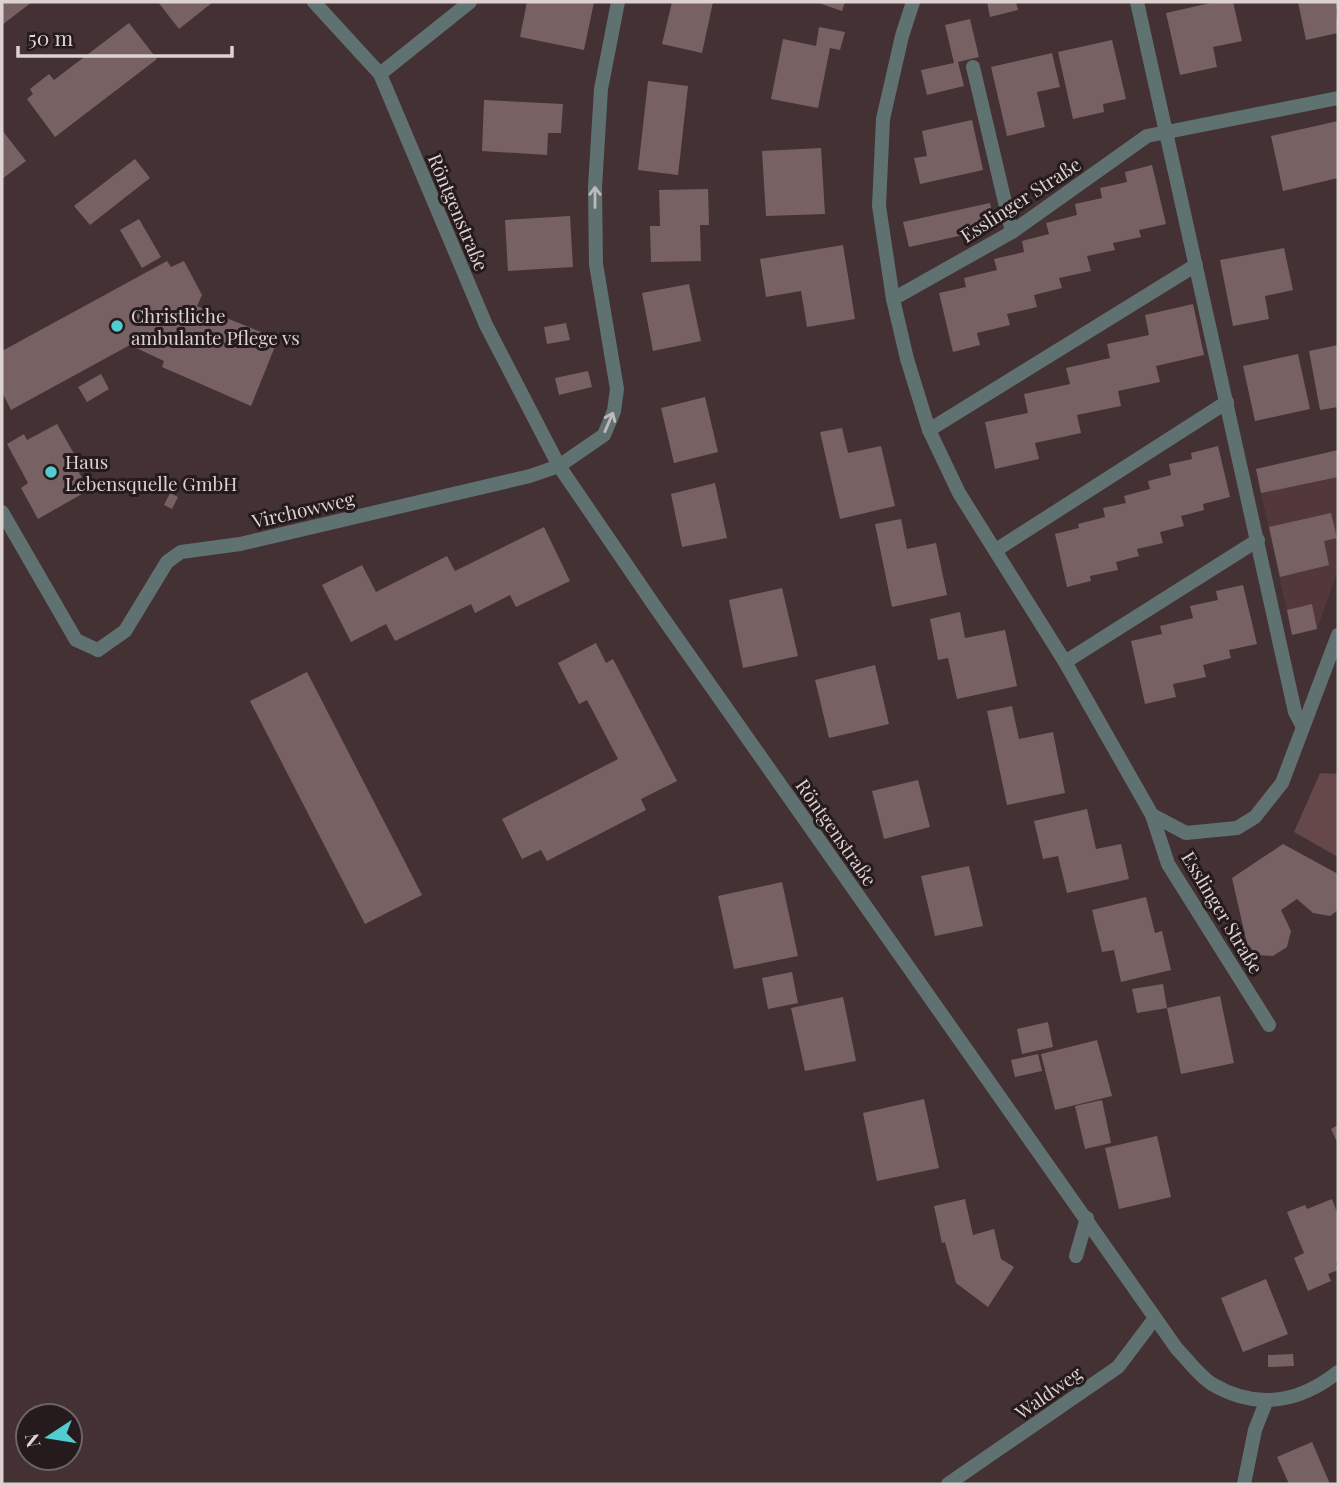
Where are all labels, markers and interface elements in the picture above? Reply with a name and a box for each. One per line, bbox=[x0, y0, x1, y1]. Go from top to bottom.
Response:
scale bar bbox=[18, 14, 231, 58]
text: 50 m bbox=[28, 23, 74, 51]
street label: Röntgenstraße bbox=[423, 149, 495, 275]
street label: Esslinger Straße bbox=[955, 150, 1085, 248]
one-way arrow bbox=[588, 186, 602, 209]
place label: Christliche ambulante Pflege vs bbox=[131, 302, 300, 350]
marker: Christliche ambulante Pflege vs bbox=[109, 318, 125, 334]
one-way arrow bbox=[603, 411, 616, 433]
place label: Haus Lebensquelle GmbH bbox=[65, 448, 237, 496]
marker: Haus Lebensquelle GmbH bbox=[43, 464, 59, 480]
street label: Virchowweg bbox=[248, 485, 357, 534]
street label: Röntgenstraße bbox=[790, 773, 884, 891]
street label: Esslinger Straße bbox=[1176, 846, 1270, 978]
street label: Waldweg bbox=[1009, 1360, 1087, 1425]
north arrow bbox=[14, 1402, 84, 1472]
text: N bbox=[17, 1431, 46, 1450]

